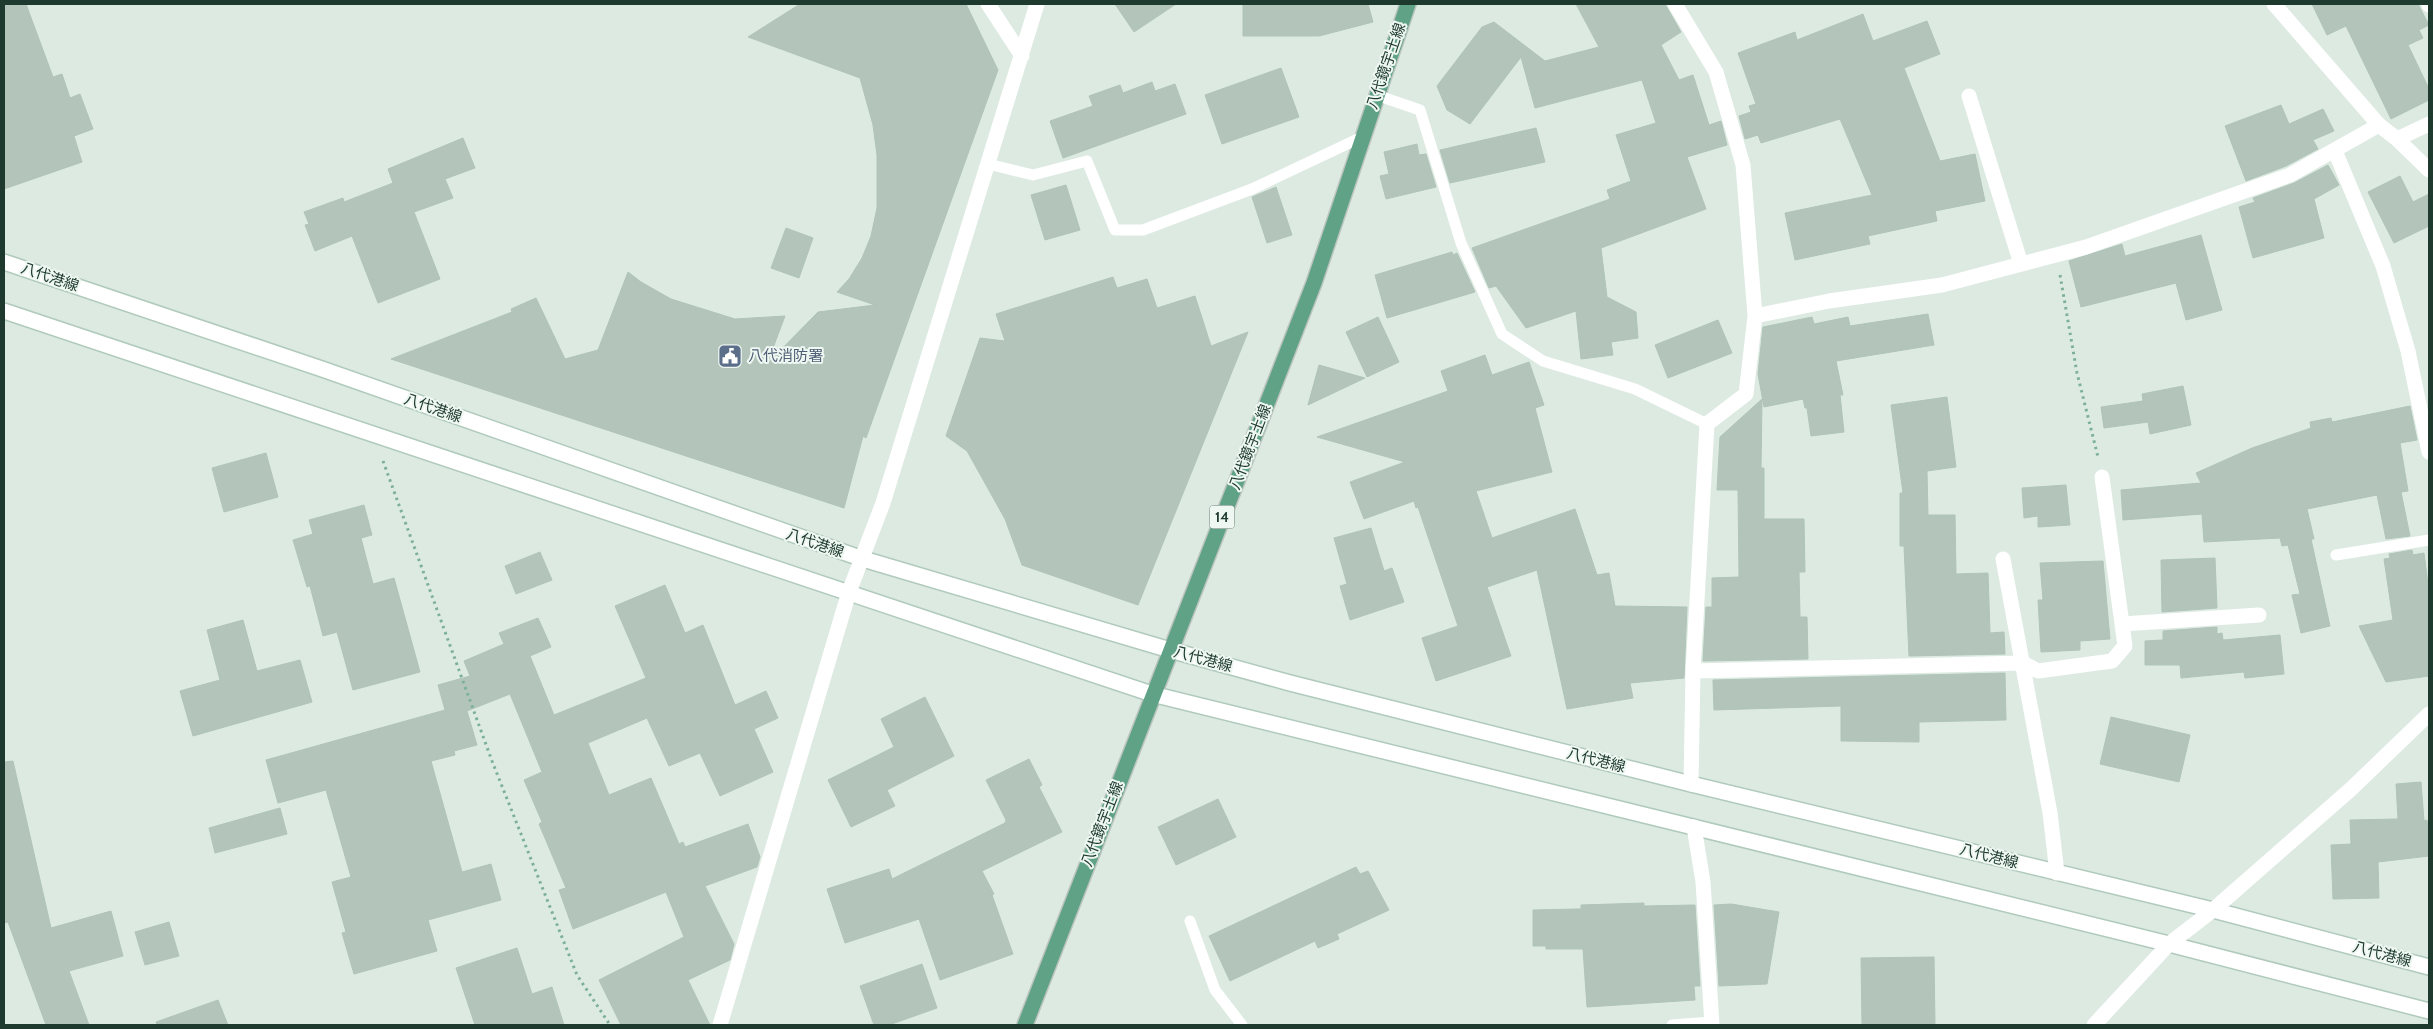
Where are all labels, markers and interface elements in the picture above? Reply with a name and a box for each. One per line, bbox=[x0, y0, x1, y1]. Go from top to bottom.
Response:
street label: 八代鏡宇土線 bbox=[1363, 21, 1409, 111]
street label: 八代港線 bbox=[19, 259, 81, 295]
public building icon: 八代消防署 bbox=[717, 343, 743, 369]
place label: 八代消防署 bbox=[748, 347, 823, 365]
street label: 八代港線 bbox=[402, 390, 464, 426]
street label: 八代鏡宇土線 bbox=[1225, 402, 1275, 492]
road number: 14 bbox=[1210, 506, 1234, 528]
street label: 八代港線 bbox=[784, 525, 846, 561]
street label: 八代港線 bbox=[1172, 643, 1234, 675]
street label: 八代港線 bbox=[1565, 744, 1627, 776]
street label: 八代鏡宇土線 bbox=[1077, 779, 1127, 869]
street label: 八代港線 bbox=[1958, 840, 2020, 872]
street label: 八代港線 bbox=[2351, 938, 2413, 970]

